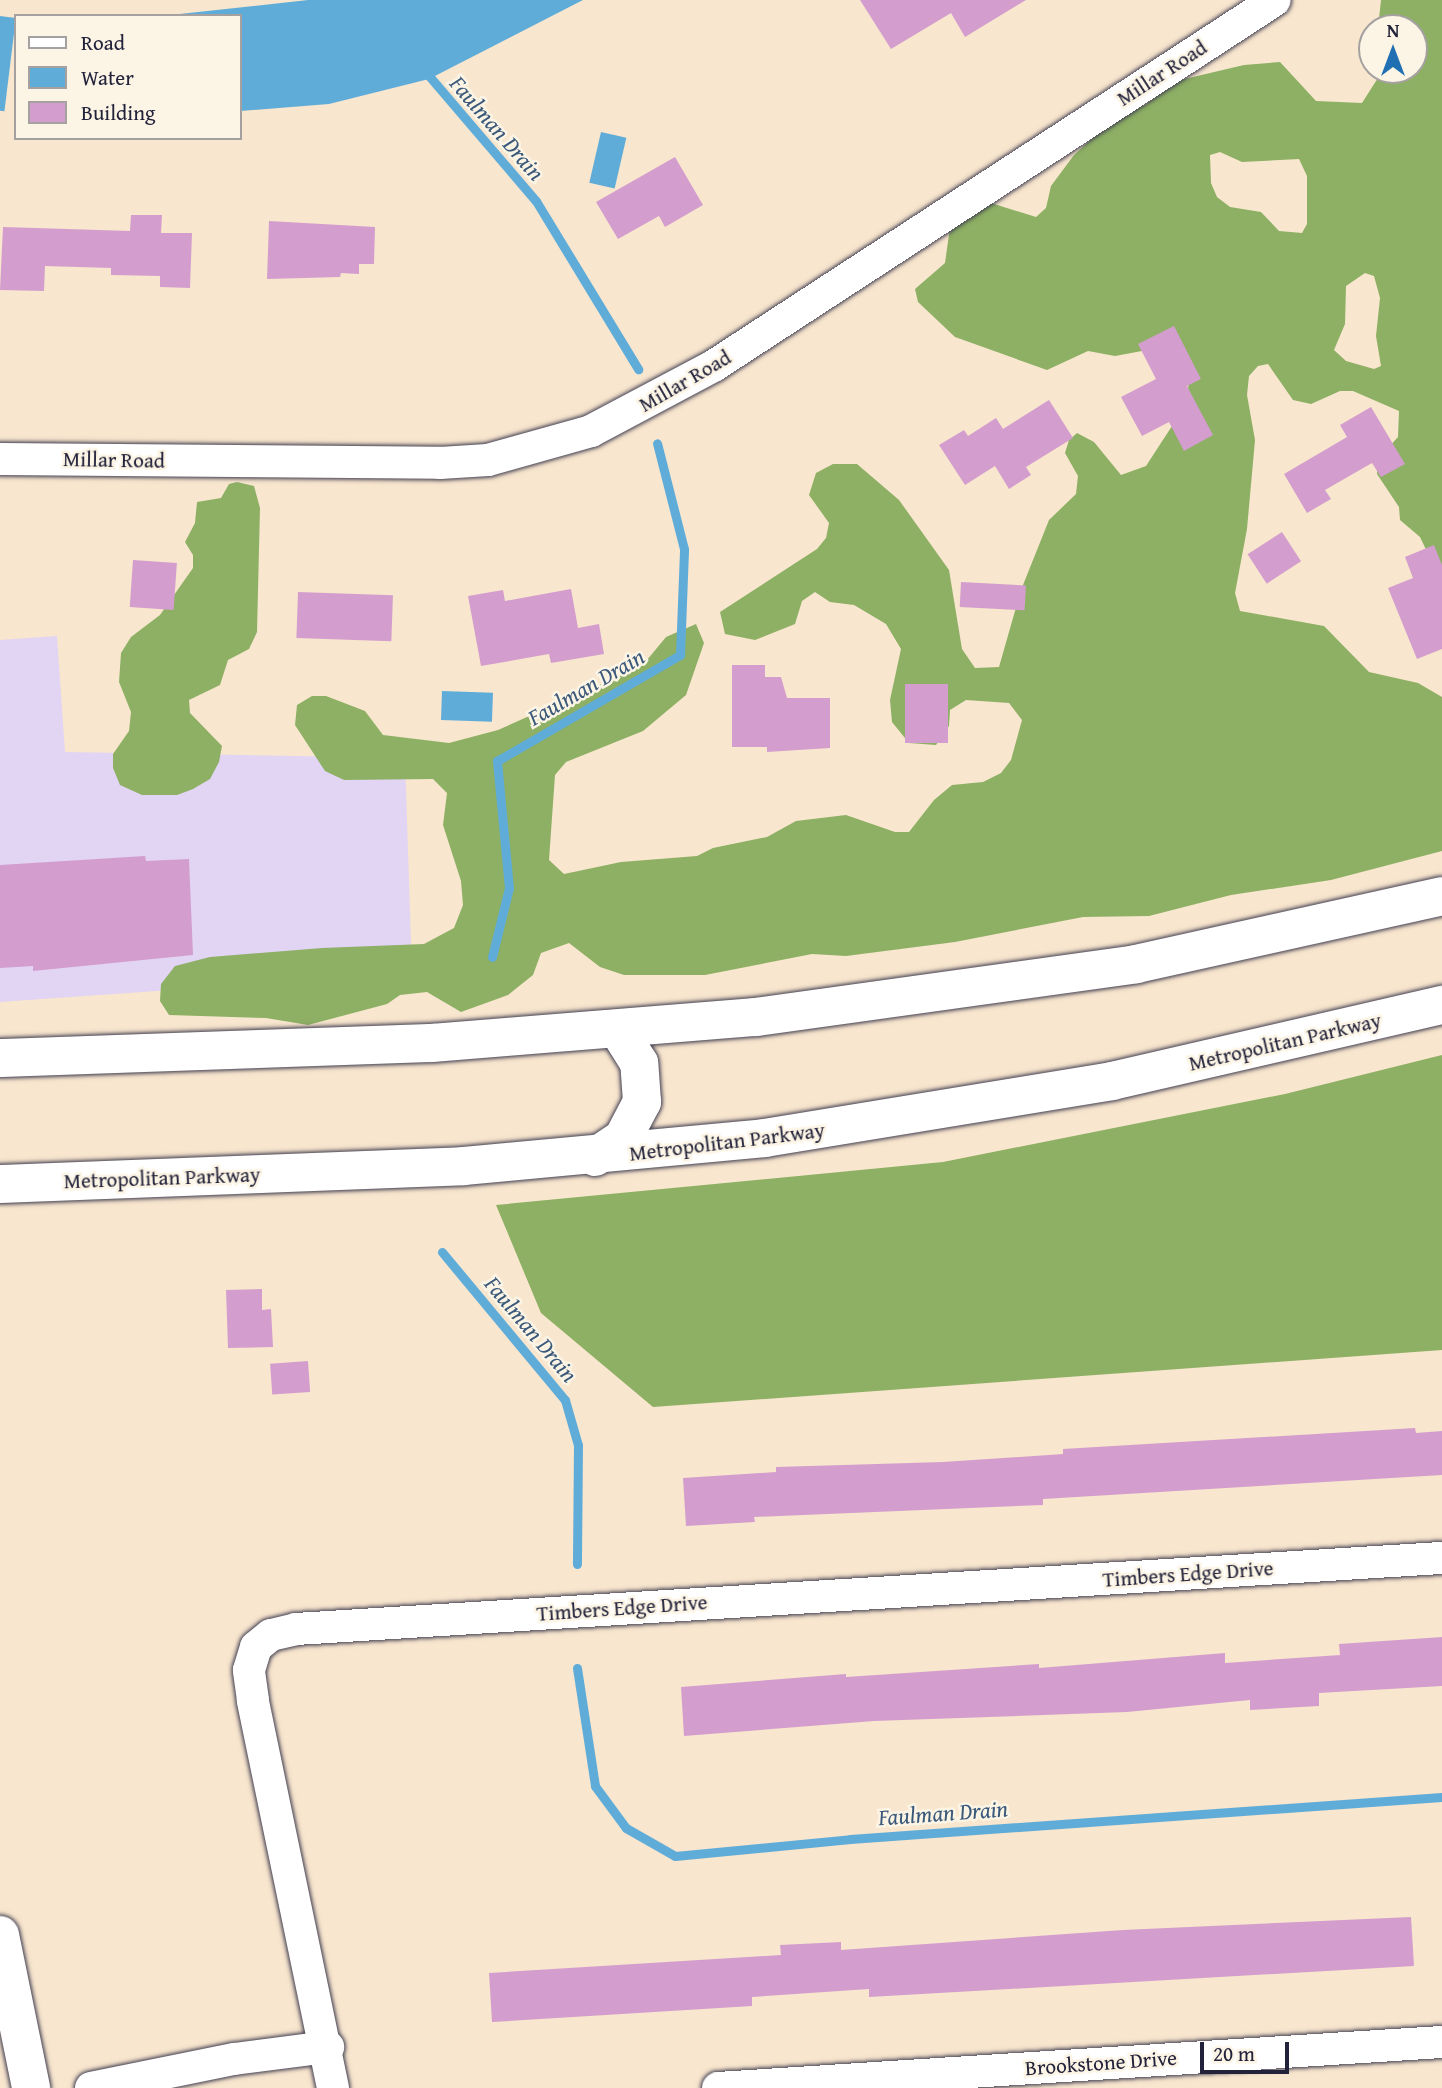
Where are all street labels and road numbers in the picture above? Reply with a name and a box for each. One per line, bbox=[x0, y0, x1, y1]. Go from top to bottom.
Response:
street label: Millar Road bbox=[1112, 35, 1212, 111]
street label: Millar Road bbox=[635, 345, 735, 417]
street label: Millar Road bbox=[63, 447, 165, 473]
street label: Metropolitan Parkway bbox=[1186, 1008, 1384, 1076]
street label: Metropolitan Parkway bbox=[628, 1118, 826, 1166]
street label: Metropolitan Parkway bbox=[63, 1162, 261, 1194]
street label: Timbers Edge Drive bbox=[1102, 1555, 1274, 1593]
street label: Timbers Edge Drive bbox=[536, 1589, 708, 1627]
street label: Brookstone Drive bbox=[1024, 2045, 1178, 2081]

